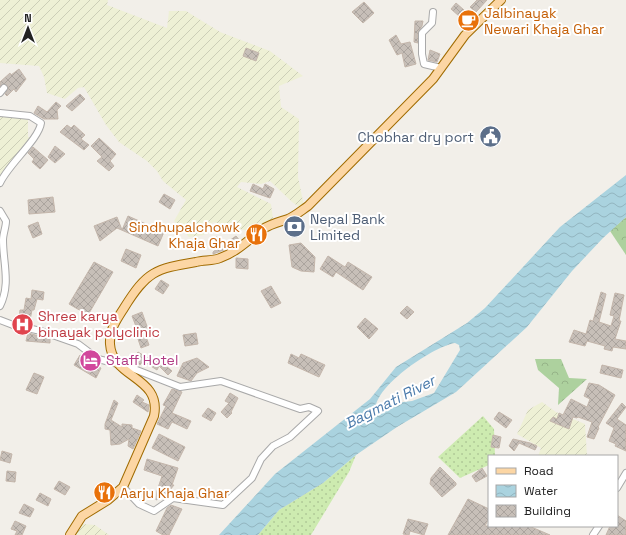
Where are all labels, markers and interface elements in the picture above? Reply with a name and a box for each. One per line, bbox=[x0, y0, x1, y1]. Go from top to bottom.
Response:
place label: Jalbinayak Newari Khaja Ghar bbox=[484, 4, 604, 38]
north arrow bbox=[8, 8, 48, 48]
cafe icon: Jalbinayak Newari Khaja Ghar bbox=[455, 8, 481, 34]
text: N bbox=[24, 11, 32, 25]
public building icon: Chobhar dry port bbox=[477, 124, 503, 150]
place label: Chobhar dry port bbox=[357, 128, 474, 146]
place label: Nepal Bank Limited bbox=[310, 210, 386, 244]
bank icon: Nepal Bank Limited bbox=[282, 214, 308, 240]
place label: Sindhupalchowk Khaja Ghar bbox=[129, 218, 240, 252]
restaurant icon: Sindhupalchowk Khaja Ghar bbox=[243, 222, 269, 248]
place label: Shree karya binayak polyclinic bbox=[38, 307, 160, 341]
hospital icon: Shree karya binayak polyclinic bbox=[9, 311, 35, 337]
hotel icon: Staff Hotel bbox=[77, 347, 103, 373]
place label: Staff Hotel bbox=[106, 351, 178, 369]
water label: Bagmati River bbox=[341, 370, 439, 432]
legend bbox=[488, 455, 618, 527]
text: Road bbox=[524, 463, 553, 479]
restaurant icon: Aarju Khaja Ghar bbox=[92, 480, 118, 506]
text: Water bbox=[524, 483, 558, 499]
place label: Aarju Khaja Ghar bbox=[120, 484, 229, 502]
text: Building bbox=[524, 503, 571, 519]

